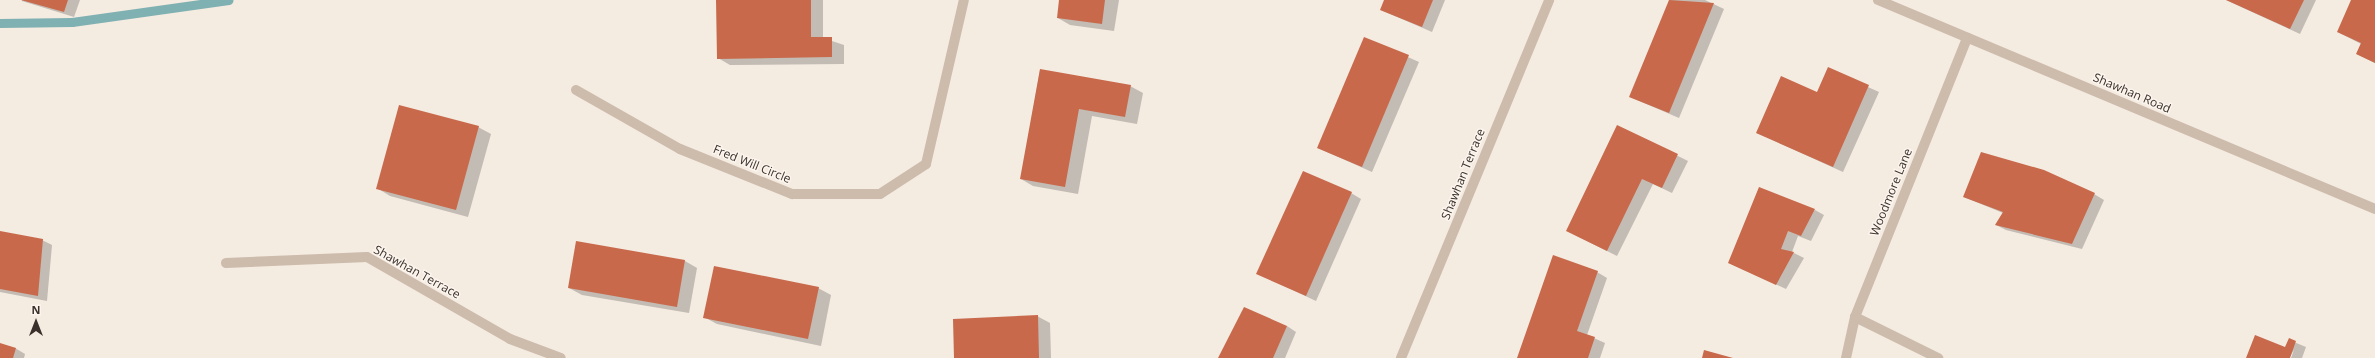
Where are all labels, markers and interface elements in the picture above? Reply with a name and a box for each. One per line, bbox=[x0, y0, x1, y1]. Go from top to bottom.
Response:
street label: Shawhan Road bbox=[2091, 70, 2173, 116]
street label: Shawhan Terrace bbox=[1438, 126, 1488, 222]
street label: Fred Will Circle bbox=[711, 142, 793, 186]
street label: Woodmore Lane bbox=[1867, 146, 1915, 238]
street label: Shawhan Terrace bbox=[371, 242, 463, 302]
north arrow bbox=[16, 302, 56, 342]
text: N bbox=[32, 302, 40, 317]

